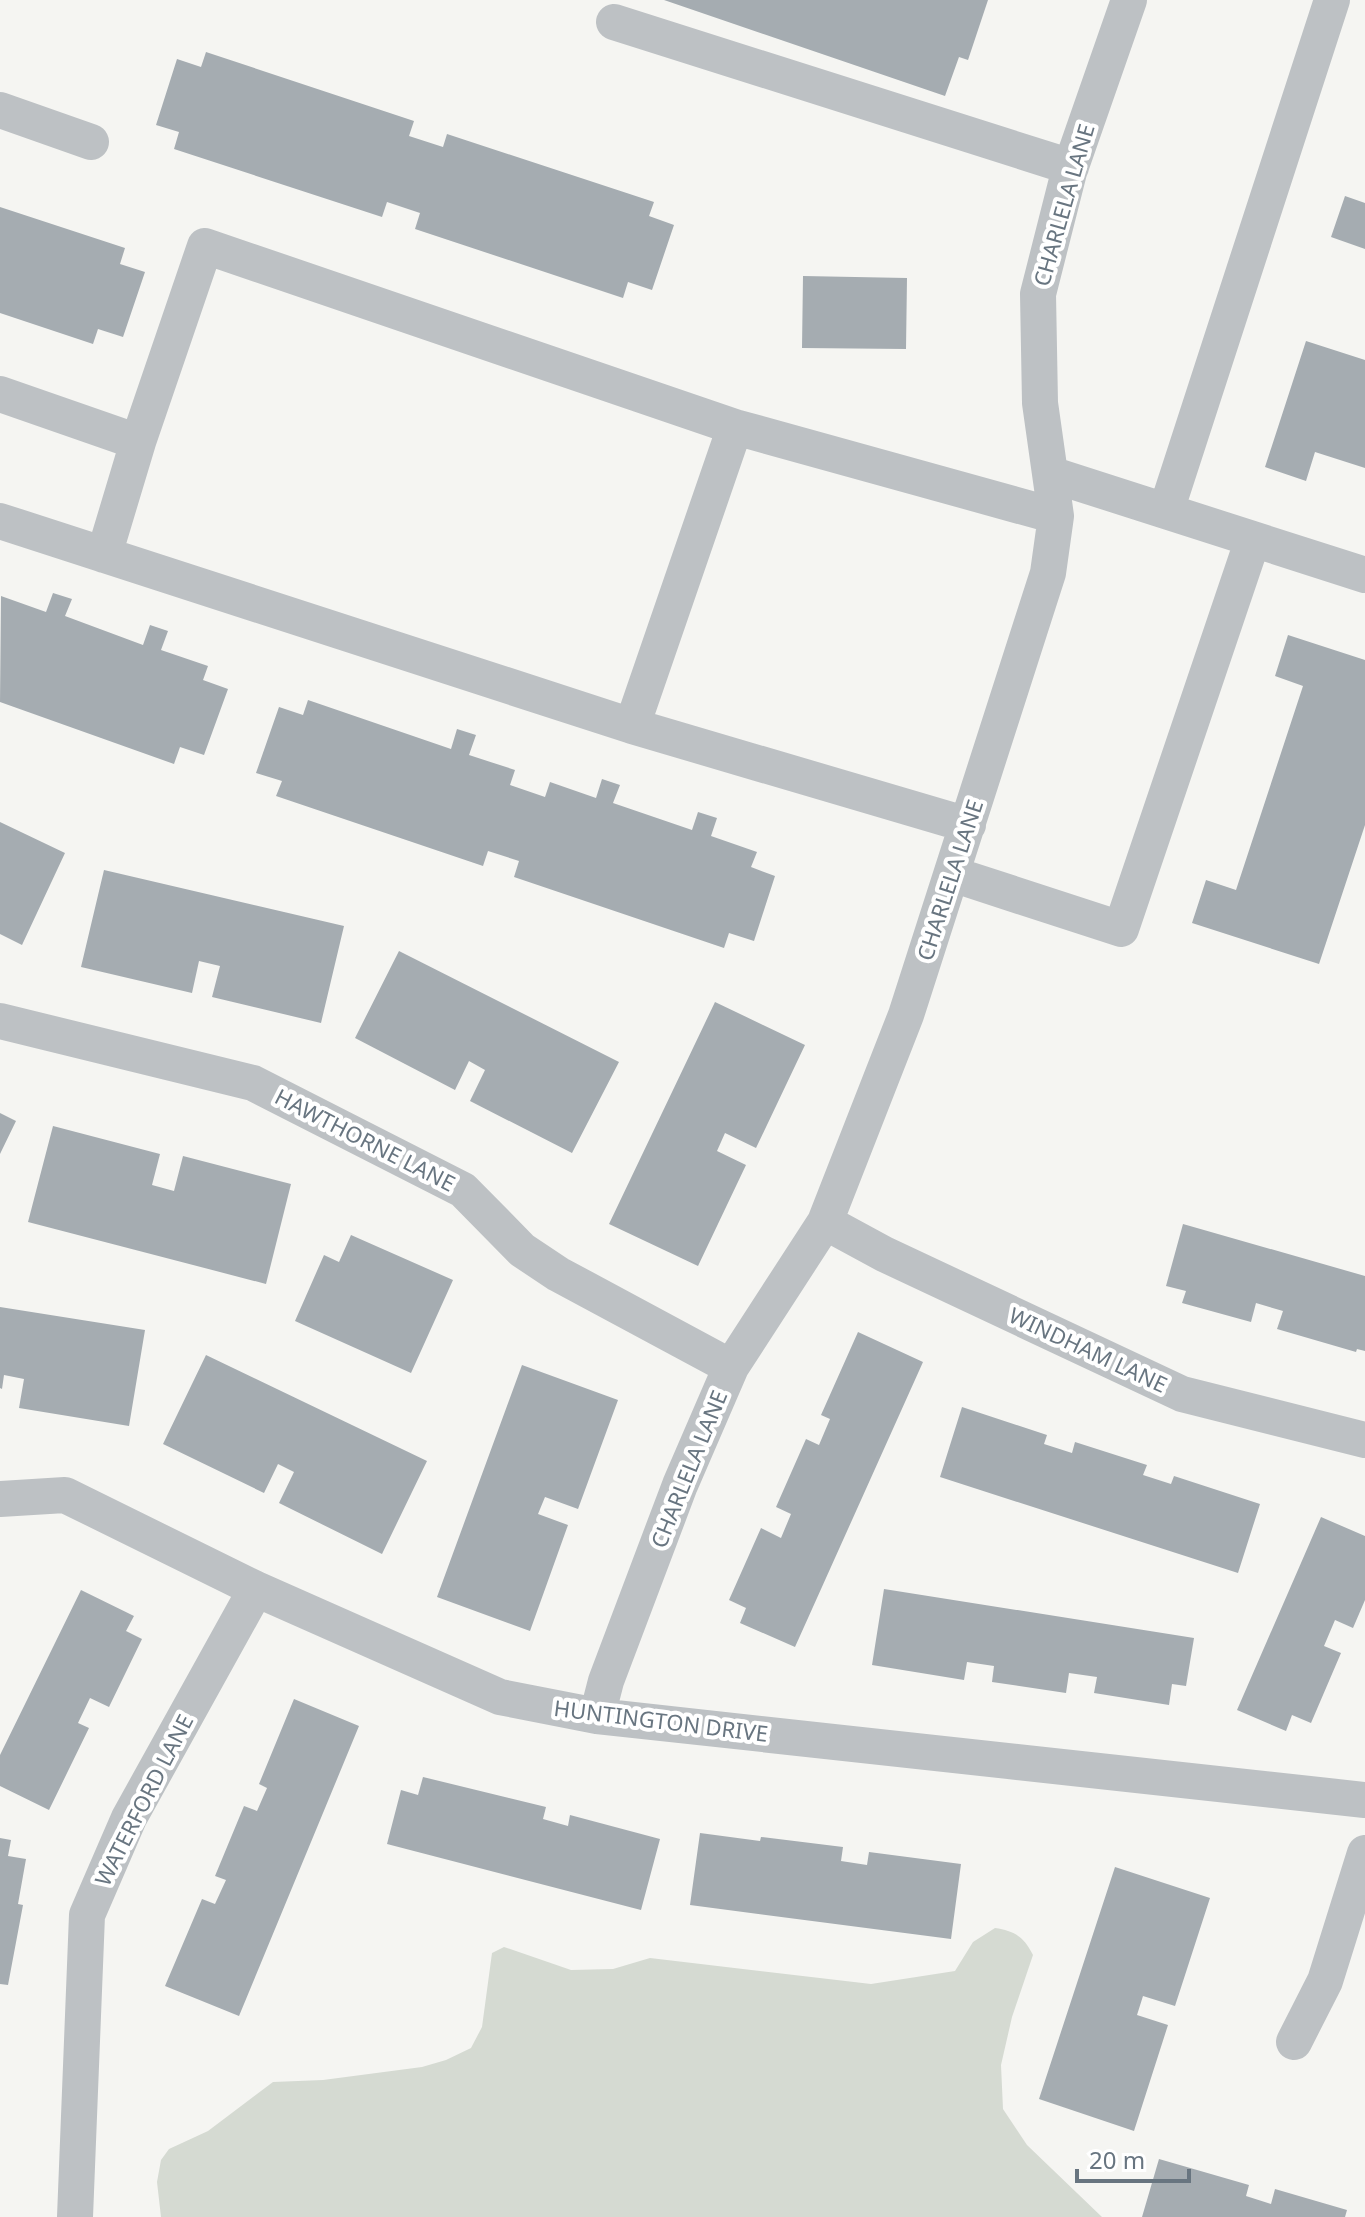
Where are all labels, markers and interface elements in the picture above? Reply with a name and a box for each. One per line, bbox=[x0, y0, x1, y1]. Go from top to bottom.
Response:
street label: CHARLELA LANE bbox=[1026, 120, 1101, 289]
street label: CHARLELA LANE bbox=[909, 795, 989, 964]
street label: HAWTHORNE LANE bbox=[270, 1081, 461, 1198]
street label: WINDHAM LANE bbox=[1004, 1299, 1172, 1399]
street label: CHARLELA LANE bbox=[643, 1385, 733, 1552]
street label: HUNTINGTON DRIVE bbox=[552, 1692, 770, 1748]
street label: WATERFORD LANE bbox=[87, 1709, 199, 1890]
scale bar bbox=[1077, 2133, 1189, 2183]
text: 20 m bbox=[1089, 2143, 1145, 2176]

